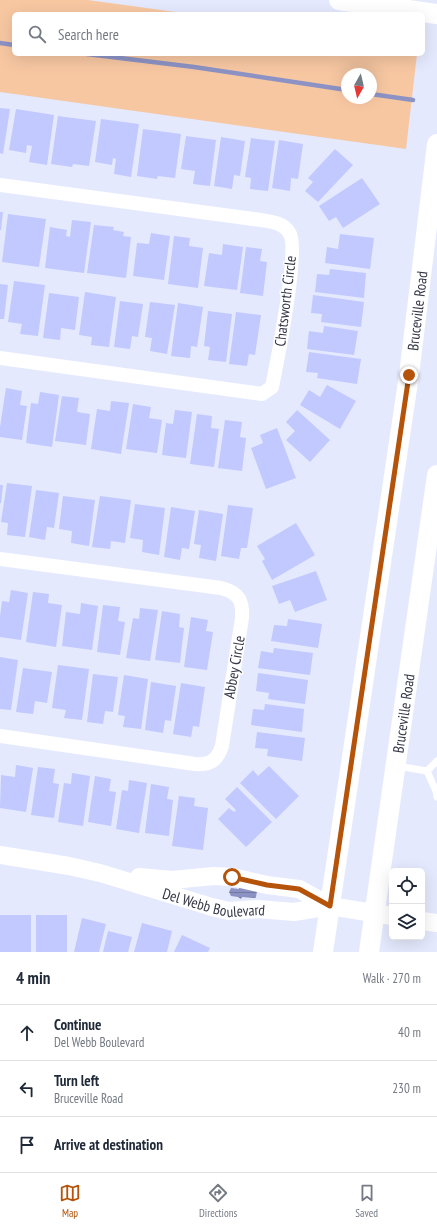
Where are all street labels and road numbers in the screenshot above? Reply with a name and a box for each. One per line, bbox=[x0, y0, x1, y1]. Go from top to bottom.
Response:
street label: Chatsworth Circle bbox=[270, 254, 300, 348]
street label: Bruceville Road bbox=[403, 270, 431, 352]
street label: Abbey Circle bbox=[219, 634, 249, 700]
street label: Bruceville Road bbox=[388, 673, 418, 754]
street label: Del Webb Boulevard bbox=[160, 883, 266, 921]

